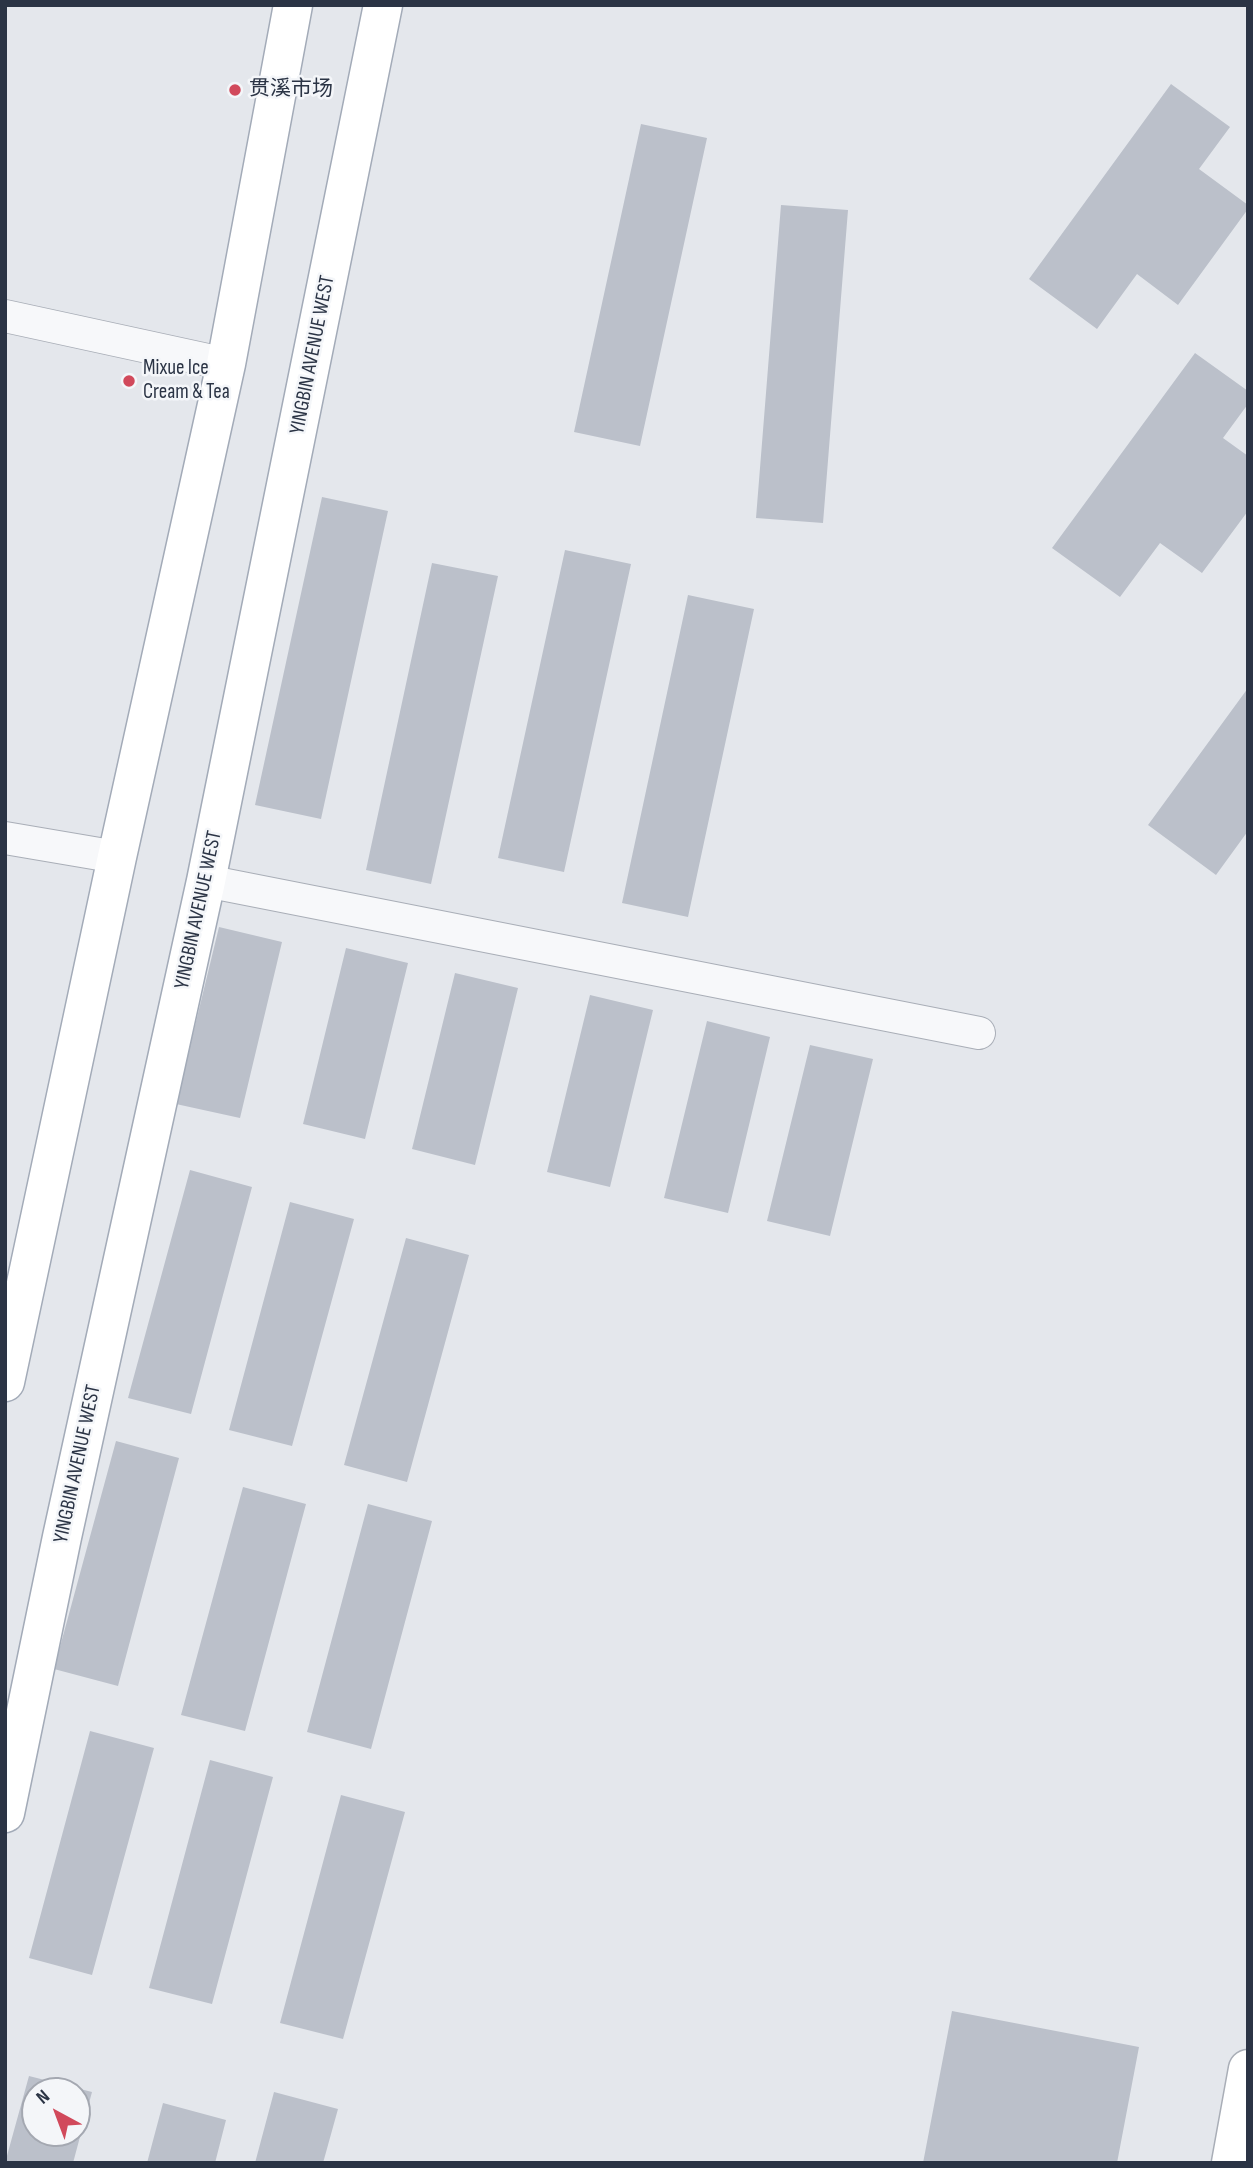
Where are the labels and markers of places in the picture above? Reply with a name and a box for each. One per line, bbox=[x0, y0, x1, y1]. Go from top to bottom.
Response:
place label: 贯溪市场 bbox=[249, 77, 333, 103]
marker: 贯溪市场 bbox=[227, 82, 243, 98]
place label: Mixue Ice Cream & Tea bbox=[143, 356, 230, 406]
marker: Mixue Ice Cream & Tea bbox=[121, 373, 137, 389]

